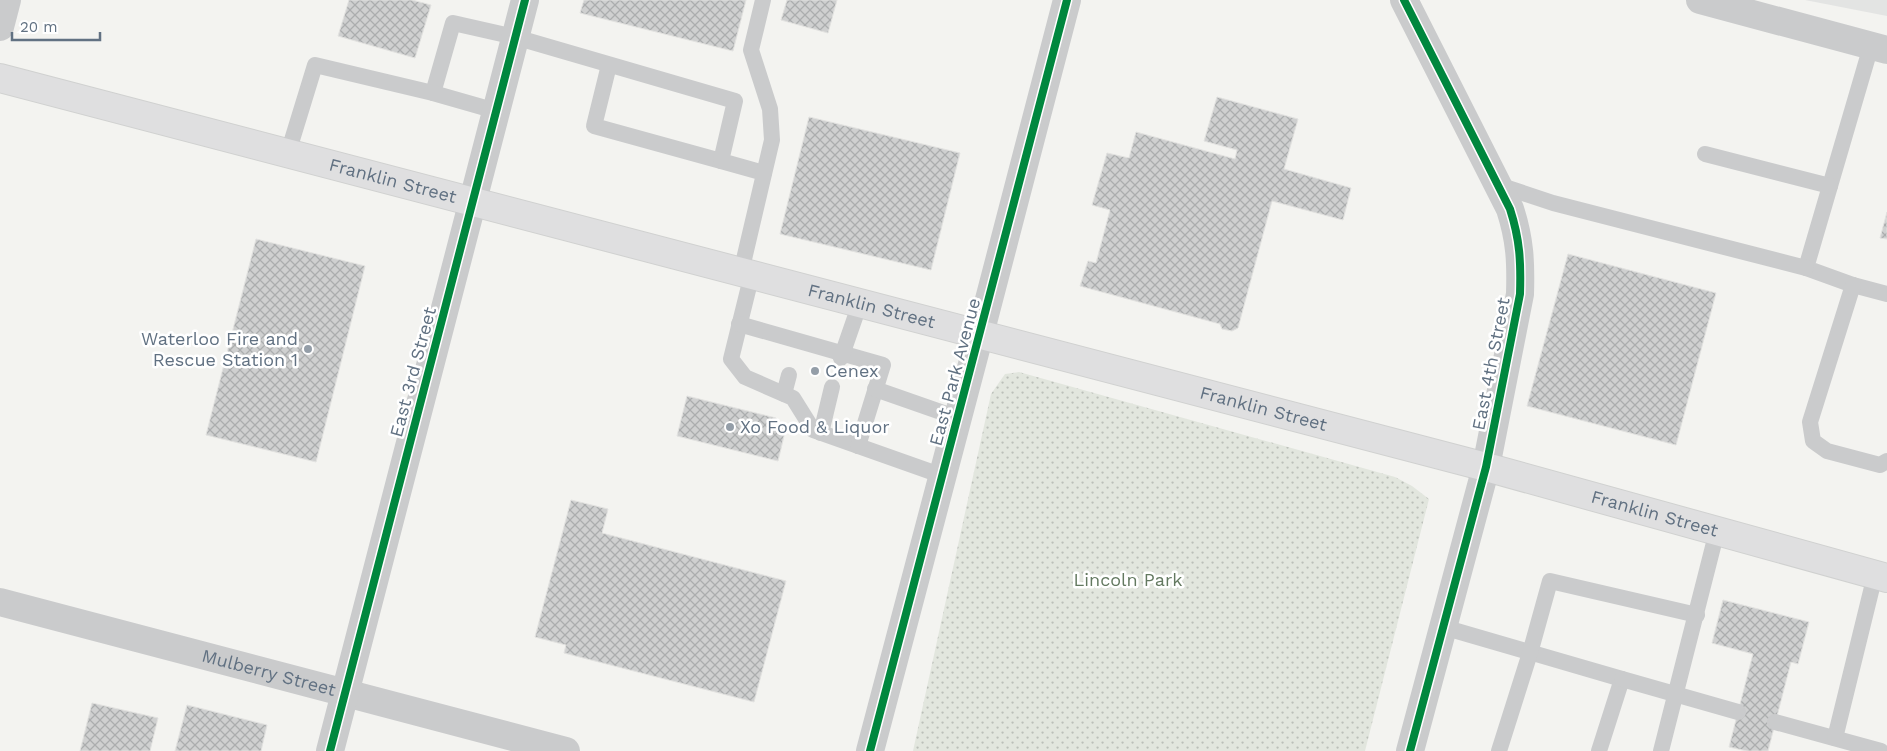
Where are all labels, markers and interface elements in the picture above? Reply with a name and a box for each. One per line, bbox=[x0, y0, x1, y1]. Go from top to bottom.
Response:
scale bar bbox=[12, 10, 100, 42]
text: 20 m bbox=[20, 18, 58, 36]
street label: Franklin Street bbox=[327, 154, 459, 207]
street label: Franklin Street bbox=[806, 279, 938, 333]
street label: East 4th Street bbox=[1467, 295, 1514, 432]
street label: East Park Avenue bbox=[925, 296, 984, 448]
street label: East 3rd Street bbox=[385, 304, 440, 439]
place label: Waterloo Fire and Rescue Station 1 bbox=[141, 328, 298, 370]
marker: Waterloo Fire and Rescue Station 1 bbox=[302, 343, 314, 355]
place label: Cenex bbox=[825, 360, 879, 381]
marker: Cenex bbox=[809, 365, 821, 377]
street label: Franklin Street bbox=[1198, 382, 1330, 435]
place label: Xo Food & Liquor bbox=[740, 416, 890, 437]
marker: Xo Food & Liquor bbox=[724, 421, 736, 433]
street label: Franklin Street bbox=[1589, 486, 1721, 541]
park label: Lincoln Park bbox=[1073, 569, 1183, 590]
street label: Mulberry Street bbox=[200, 645, 339, 700]

